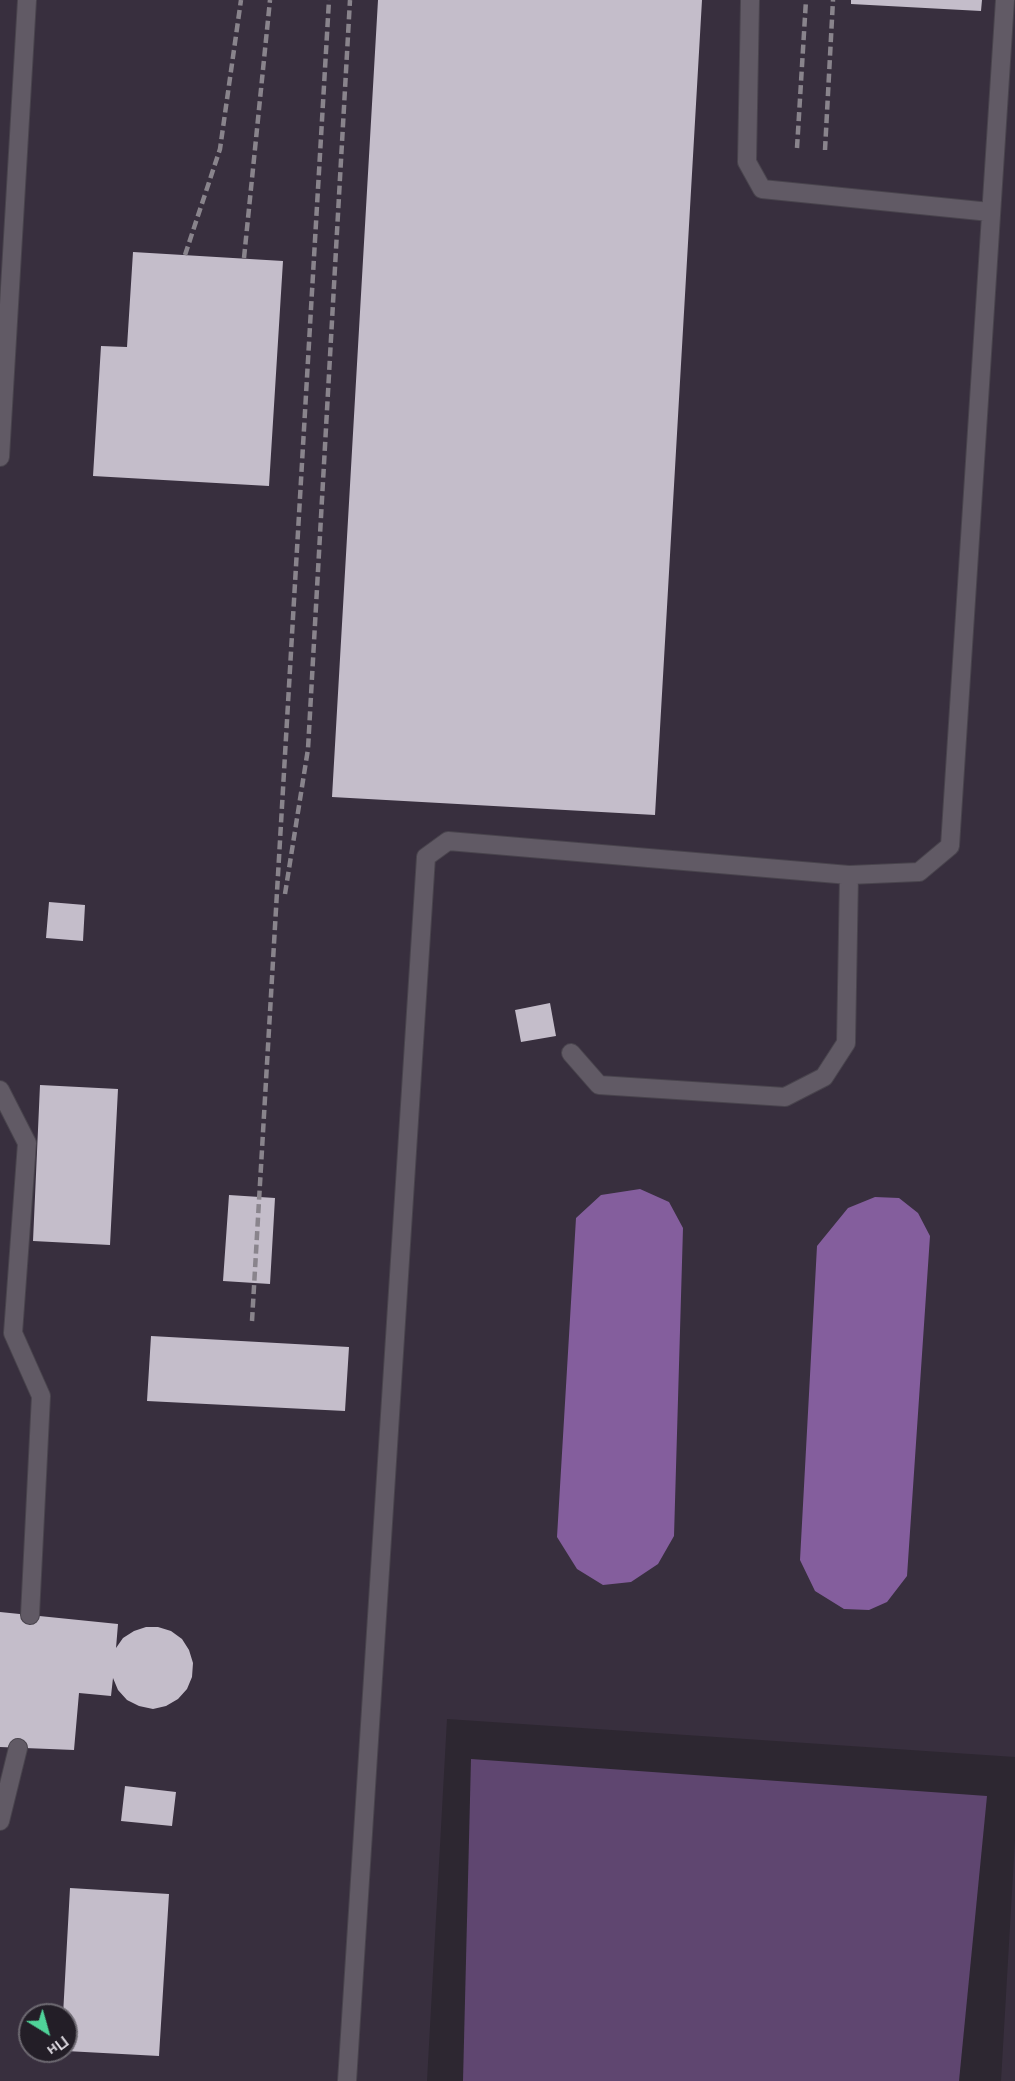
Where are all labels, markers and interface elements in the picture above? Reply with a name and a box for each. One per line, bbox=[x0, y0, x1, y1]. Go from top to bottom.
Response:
north arrow bbox=[18, 2003, 78, 2063]
text: Пн bbox=[42, 2030, 73, 2061]

